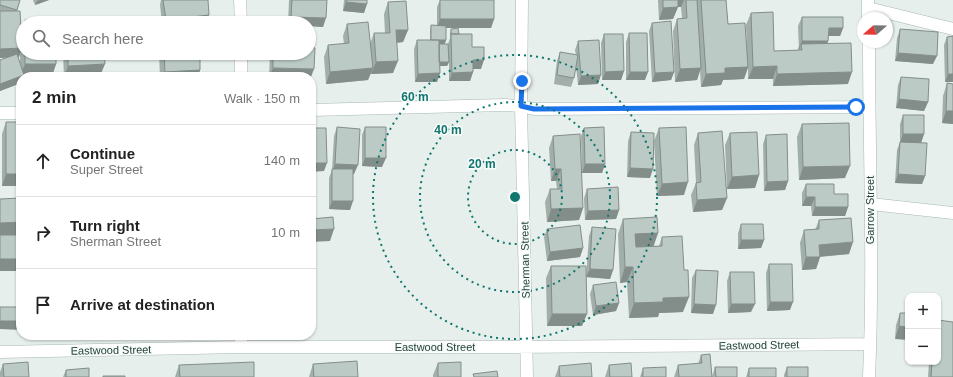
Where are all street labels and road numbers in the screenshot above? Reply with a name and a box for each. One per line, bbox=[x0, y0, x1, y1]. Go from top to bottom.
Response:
street label: Garrow Street bbox=[864, 176, 876, 244]
street label: Sherman Street bbox=[518, 221, 532, 299]
street label: Eastwood Street bbox=[719, 338, 799, 352]
street label: Eastwood Street bbox=[395, 341, 475, 353]
street label: Eastwood Street bbox=[71, 343, 151, 357]

